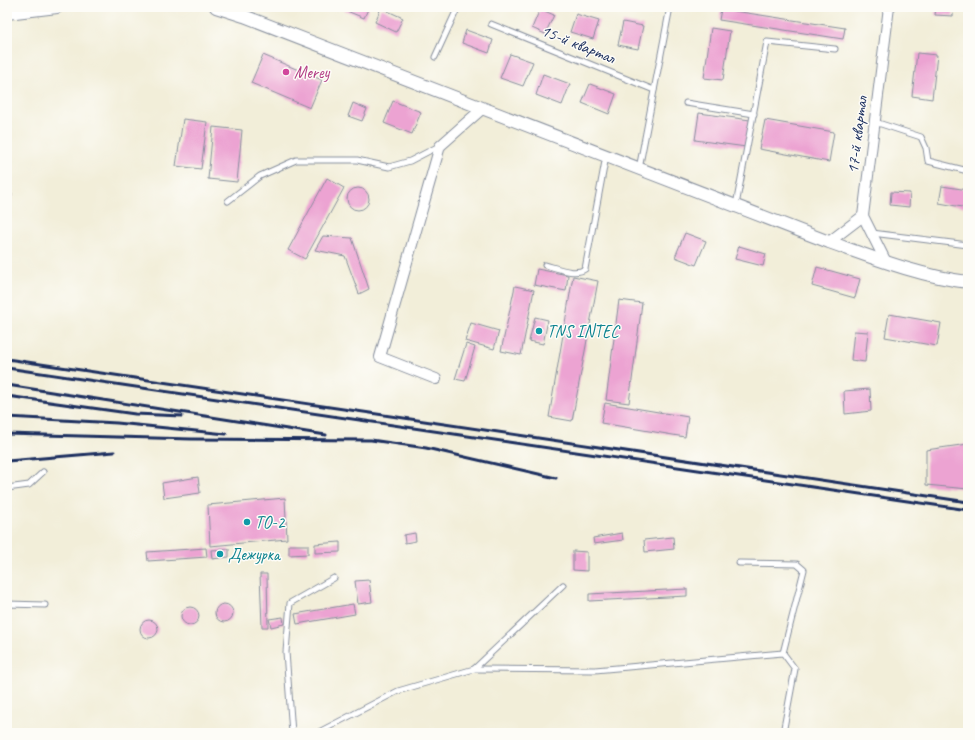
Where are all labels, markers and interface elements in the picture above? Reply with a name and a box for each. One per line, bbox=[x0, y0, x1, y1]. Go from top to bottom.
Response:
street label: 15-й квартал bbox=[538, 20, 619, 69]
place label: Merey bbox=[294, 62, 330, 83]
marker: Merey bbox=[281, 67, 291, 77]
street label: 17-й квартал bbox=[842, 94, 872, 175]
place label: TNS INTEC bbox=[547, 321, 621, 342]
marker: TNS INTEC bbox=[534, 326, 544, 336]
place label: ТО-2 bbox=[255, 512, 286, 533]
marker: ТО-2 bbox=[242, 517, 252, 527]
place label: Дежурка bbox=[228, 544, 282, 565]
marker: Дежурка bbox=[215, 549, 225, 559]

